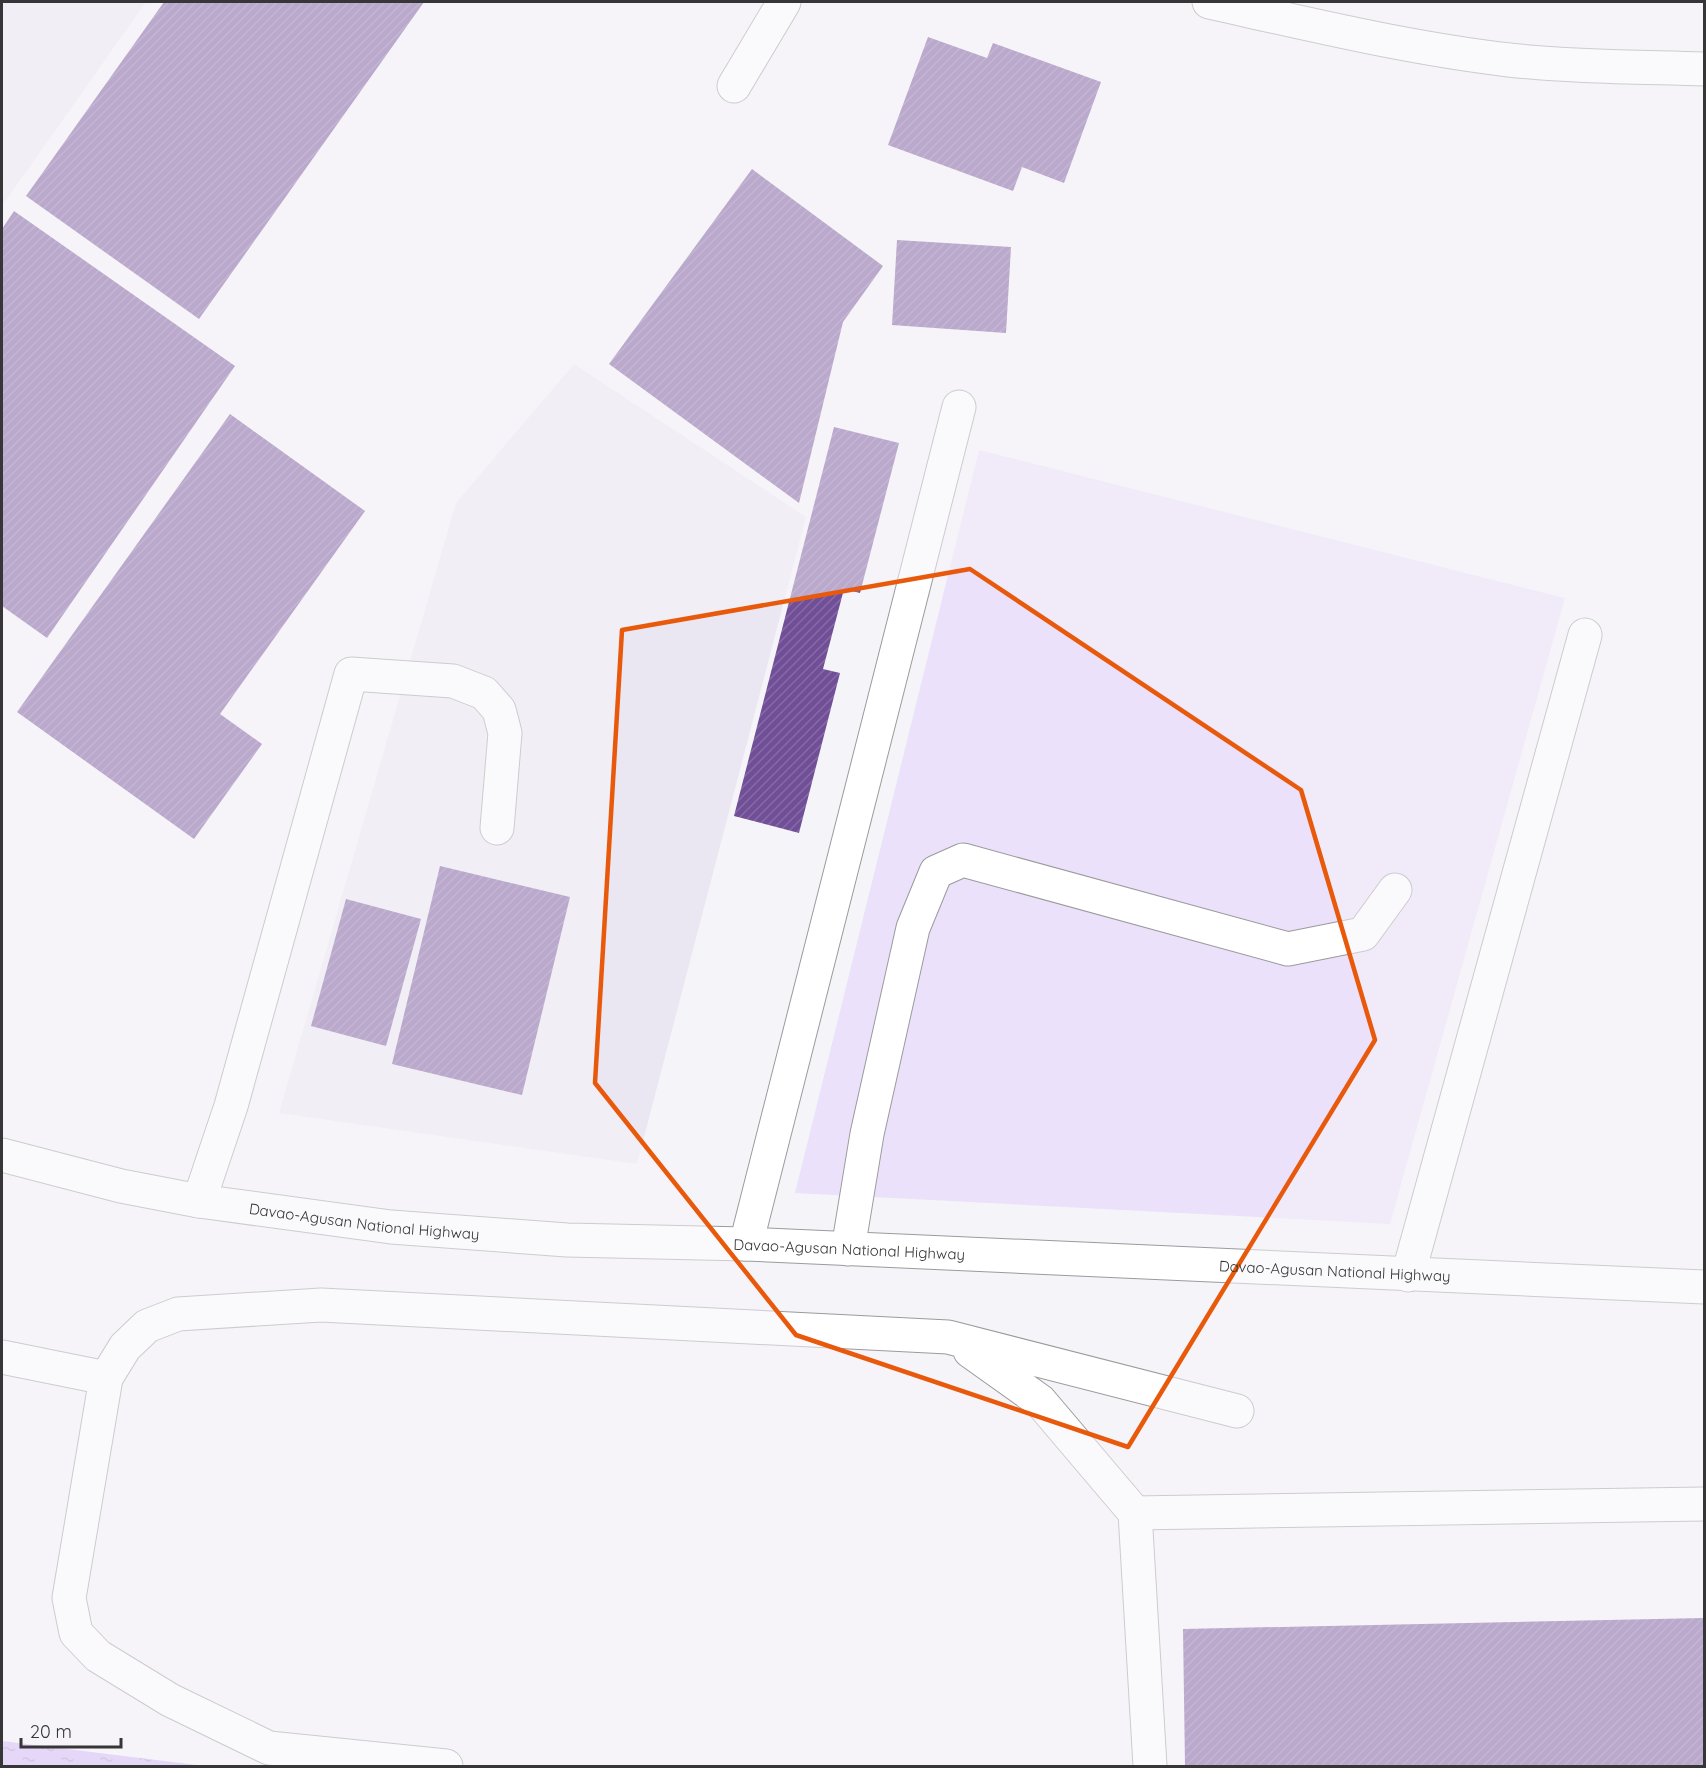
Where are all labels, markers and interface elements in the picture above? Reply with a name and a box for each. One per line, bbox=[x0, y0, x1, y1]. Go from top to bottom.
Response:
street label: Davao-Agusan National Highway bbox=[248, 1198, 480, 1243]
street label: Davao-Agusan National Highway bbox=[733, 1234, 965, 1263]
street label: Davao-Agusan National Highway bbox=[1219, 1256, 1451, 1285]
scale bar bbox=[21, 1711, 122, 1749]
text: 20 m bbox=[30, 1720, 72, 1743]

